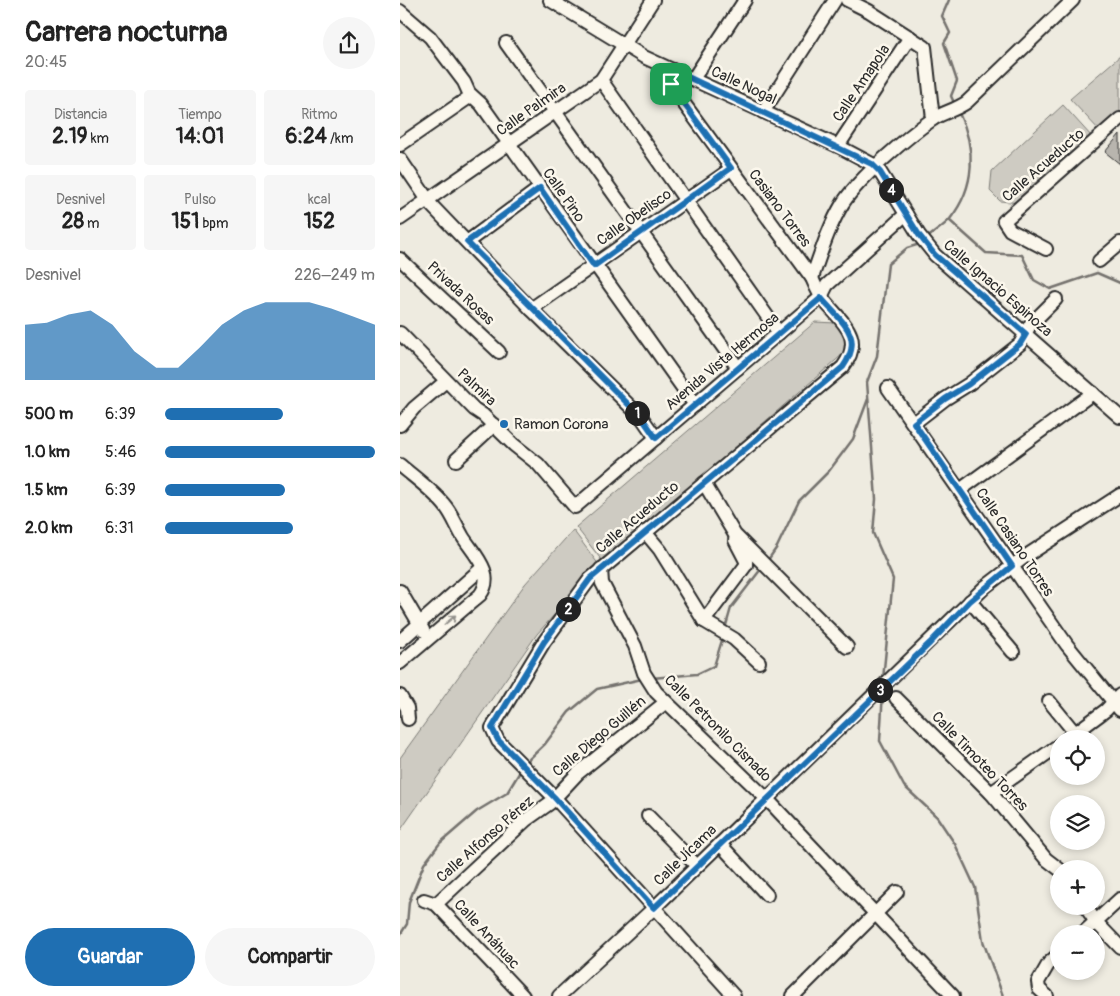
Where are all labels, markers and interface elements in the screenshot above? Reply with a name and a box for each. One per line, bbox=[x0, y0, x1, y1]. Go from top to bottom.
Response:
text: Carrera nocturna bbox=[25, 15, 228, 50]
button: share bbox=[323, 17, 375, 69]
street label: Calle Amapola bbox=[829, 41, 894, 126]
text: 20:45 bbox=[25, 52, 67, 72]
street label: Calle Nogal bbox=[708, 62, 780, 109]
pin bbox=[650, 63, 692, 105]
icon: arrive bbox=[657, 70, 685, 98]
street label: Calle Palmira bbox=[493, 79, 570, 140]
text: Distancia bbox=[54, 106, 107, 123]
text: Tiempo bbox=[178, 106, 222, 123]
text: Ritmo bbox=[301, 106, 337, 123]
text: 2.19 bbox=[52, 123, 88, 150]
text: 14:01 bbox=[176, 123, 224, 150]
text: 6:24 bbox=[285, 123, 327, 150]
street label: Calle Acueducto bbox=[998, 124, 1088, 206]
text: km bbox=[88, 130, 109, 147]
text: /km bbox=[327, 130, 353, 147]
street label: Calle Pino bbox=[538, 165, 589, 226]
street label: Casiano Torres bbox=[744, 166, 815, 251]
pin: 4 bbox=[878, 178, 904, 202]
text: 4 bbox=[887, 182, 896, 199]
street label: Calle Obelisco bbox=[593, 185, 675, 250]
text: Desnivel bbox=[56, 191, 105, 208]
text: Pulso bbox=[184, 191, 216, 208]
text: kcal bbox=[308, 191, 331, 208]
text: 28 bbox=[62, 208, 84, 235]
text: 151 bbox=[172, 208, 199, 235]
text: 152 bbox=[304, 208, 335, 235]
text: m bbox=[84, 215, 100, 232]
text: bpm bbox=[199, 215, 228, 232]
street label: Calle Ignacio Espinoza bbox=[939, 236, 1056, 341]
street label: Privada Rosas bbox=[423, 257, 498, 329]
text: Desnivel bbox=[25, 265, 81, 285]
text: 226–249 m bbox=[294, 265, 375, 285]
street label: Avenida Vista Hermosa bbox=[662, 308, 783, 415]
street label: Palmira bbox=[453, 365, 500, 410]
pin: 1 bbox=[624, 400, 650, 426]
text: 500 m bbox=[25, 404, 73, 424]
text: 6:39 bbox=[105, 404, 136, 424]
text: 1 bbox=[635, 405, 640, 422]
place label: Ramon Corona bbox=[514, 415, 608, 434]
marker: Ramon Corona bbox=[498, 418, 510, 430]
text: 1.0 km bbox=[25, 442, 70, 462]
text: 5:46 bbox=[105, 442, 137, 462]
street label: Calle Acueducto bbox=[592, 477, 683, 558]
text: 1.5 km bbox=[25, 480, 68, 500]
text: 6:39 bbox=[105, 480, 136, 500]
street label: Calle Casiano Torres bbox=[971, 485, 1058, 600]
text: 2.0 km bbox=[25, 518, 73, 538]
text: 6:31 bbox=[105, 518, 134, 538]
pin: 2 bbox=[556, 596, 580, 622]
text: 2 bbox=[565, 601, 572, 618]
one-way arrow bbox=[444, 614, 457, 625]
street label: Calle Petronilo Cisnado bbox=[660, 671, 775, 786]
pin: 3 bbox=[868, 678, 892, 702]
text: 3 bbox=[877, 682, 884, 699]
street label: Calle Diego Guillén bbox=[549, 692, 650, 781]
street label: Calle Timoteo Torres bbox=[927, 708, 1032, 815]
map controls bbox=[1050, 730, 1105, 980]
button: locate bbox=[1050, 730, 1105, 785]
street label: Calle Alfonso Pérez bbox=[433, 792, 538, 887]
button: layers bbox=[1050, 795, 1105, 850]
street label: Calle Jícama bbox=[650, 821, 721, 890]
button: + bbox=[1050, 860, 1105, 915]
street label: Calle Anáhuac bbox=[450, 896, 524, 973]
button: − bbox=[1050, 925, 1105, 980]
button: Guardar bbox=[25, 928, 195, 986]
button: Compartir bbox=[205, 928, 375, 986]

